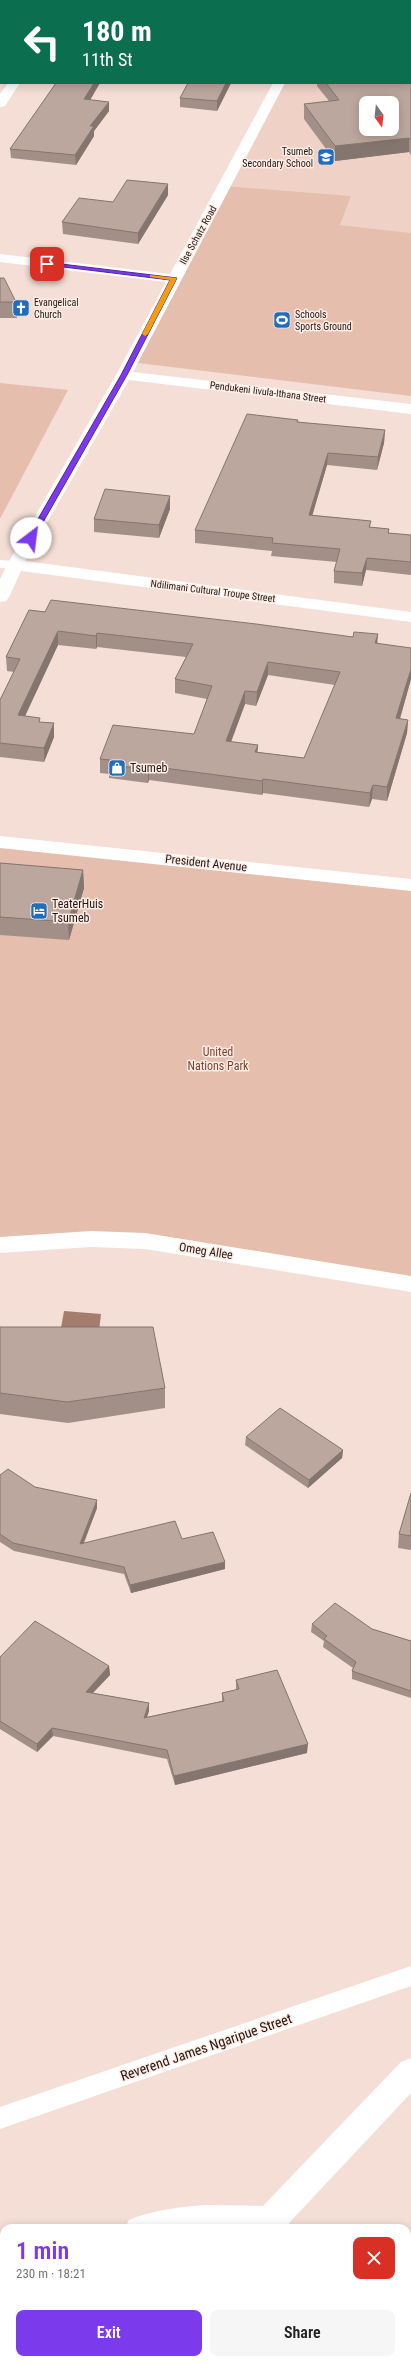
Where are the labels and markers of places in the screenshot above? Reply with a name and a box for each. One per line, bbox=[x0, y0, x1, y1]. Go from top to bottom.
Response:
place label: Tsumeb Secondary School bbox=[242, 146, 313, 169]
school or university icon: Tsumeb Secondary School bbox=[316, 147, 336, 167]
pin bbox=[30, 247, 64, 281]
place label: Evangelical Church bbox=[34, 297, 79, 320]
church icon: Evangelical Church bbox=[11, 298, 31, 318]
place label: Schools Sports Ground bbox=[295, 309, 352, 332]
sports icon: Schools Sports Ground bbox=[272, 310, 292, 330]
shop icon: Tsumeb bbox=[107, 758, 127, 778]
place label: Tsumeb bbox=[130, 761, 168, 775]
place label: TeaterHuis Tsumeb bbox=[52, 897, 103, 925]
hotel icon: TeaterHuis Tsumeb bbox=[29, 901, 49, 921]

